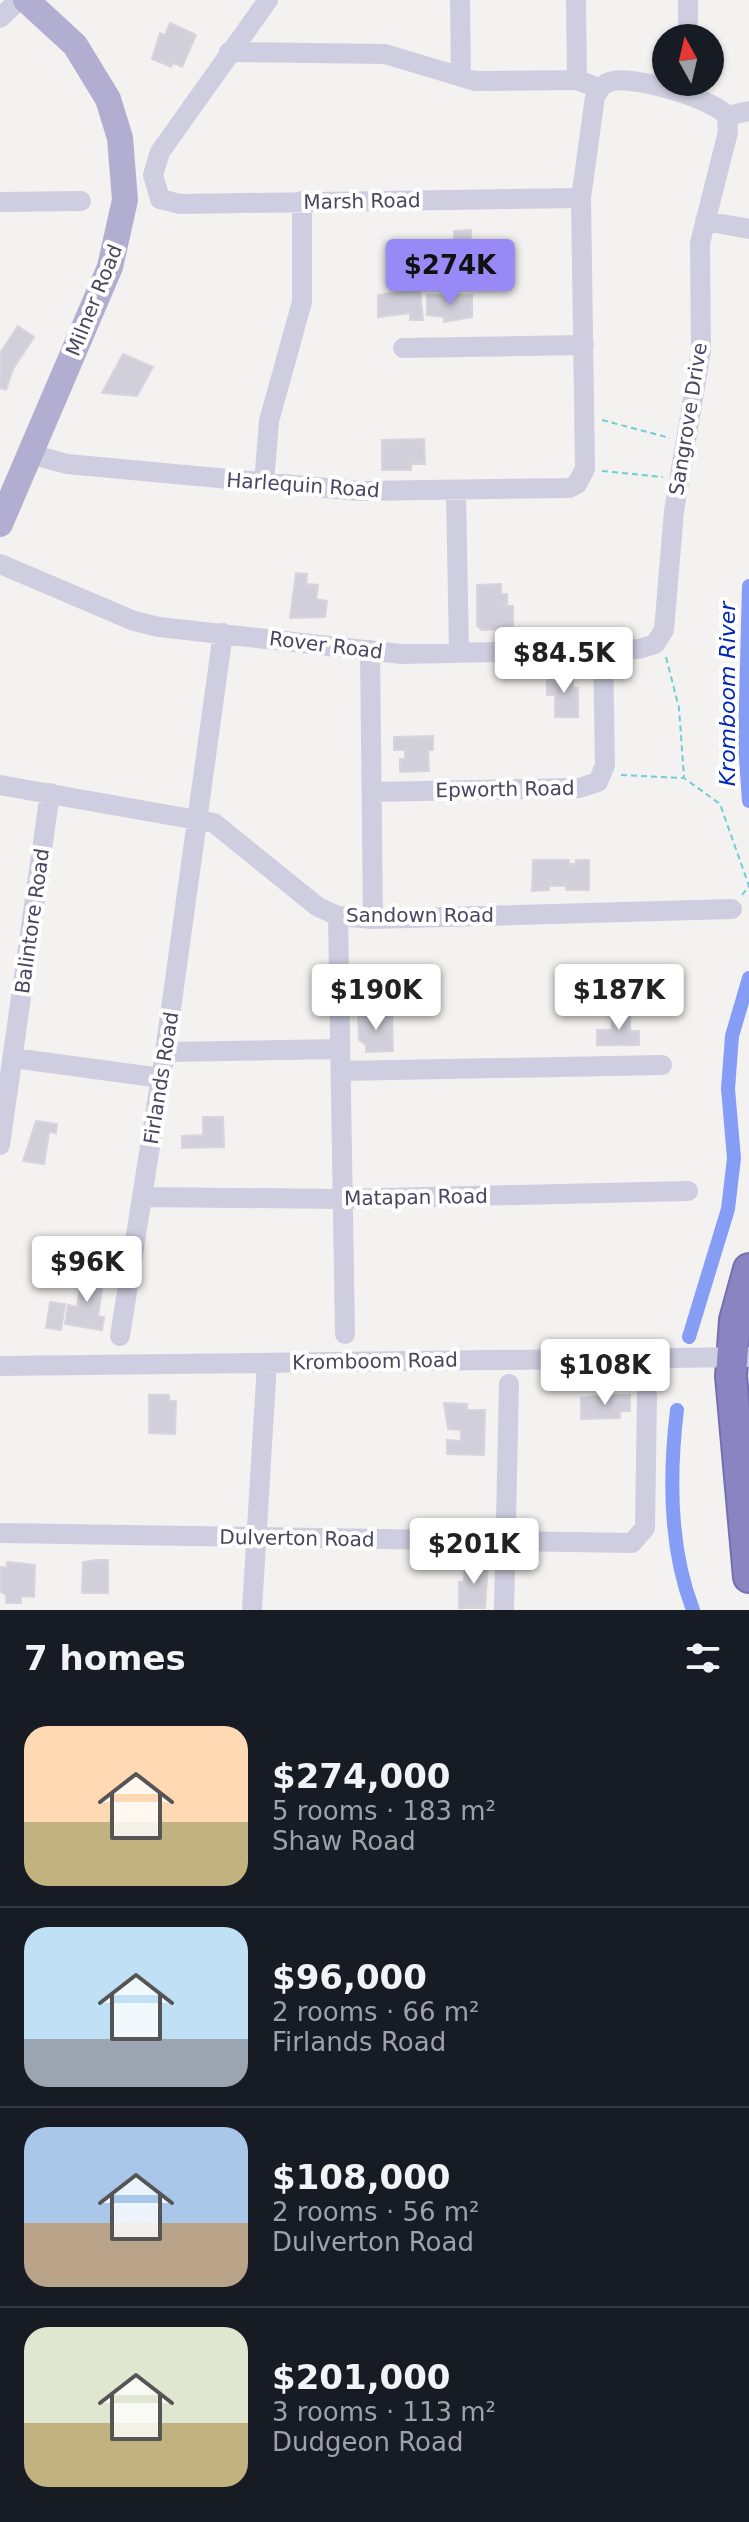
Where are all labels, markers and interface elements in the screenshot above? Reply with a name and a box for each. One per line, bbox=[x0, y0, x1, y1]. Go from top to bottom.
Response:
north arrow bbox=[652, 24, 724, 96]
map controls bbox=[652, 24, 724, 96]
street label: Marsh Road bbox=[303, 188, 421, 214]
pin: $274K bbox=[394, 239, 506, 307]
street label: Milner Road bbox=[61, 241, 127, 359]
text: $274K bbox=[404, 250, 496, 280]
street label: Sangrove Drive bbox=[664, 341, 712, 497]
street label: Harlequin Road bbox=[226, 468, 380, 502]
water label: Kromboom River bbox=[715, 600, 740, 786]
street label: Rover Road bbox=[268, 626, 384, 664]
pin: $84.5K bbox=[499, 627, 629, 695]
text: $84.5K bbox=[513, 638, 615, 668]
street label: Epworth Road bbox=[435, 776, 575, 802]
street label: Balintore Road bbox=[10, 847, 54, 995]
street label: Sandown Road bbox=[346, 903, 494, 927]
pin: $190K bbox=[320, 964, 432, 1032]
pin: $187K bbox=[563, 964, 675, 1032]
text: $190K bbox=[330, 975, 422, 1005]
text: $187K bbox=[573, 975, 665, 1005]
street label: Firlands Road bbox=[139, 1010, 183, 1146]
street label: Matapan Road bbox=[344, 1184, 488, 1210]
pin: $96K bbox=[40, 1236, 134, 1304]
text: $96K bbox=[50, 1247, 124, 1277]
pin: $108K bbox=[549, 1339, 661, 1407]
street label: Kromboom Road bbox=[292, 1348, 458, 1374]
text: $108K bbox=[559, 1350, 651, 1380]
pin: $201K bbox=[418, 1518, 530, 1586]
street label: Dulverton Road bbox=[219, 1525, 375, 1551]
text: $201K bbox=[428, 1529, 520, 1559]
icon: filters bbox=[681, 1636, 725, 1680]
text: 7 homes bbox=[24, 1638, 186, 1678]
text: $274,000 bbox=[272, 1756, 451, 1796]
icon: home bbox=[88, 1758, 184, 1854]
text: 5 rooms · 183 m² bbox=[272, 1796, 496, 1826]
text: Shaw Road bbox=[272, 1826, 416, 1856]
text: $96,000 bbox=[272, 1957, 427, 1997]
icon: home bbox=[88, 1959, 184, 2055]
text: 2 rooms · 66 m² bbox=[272, 1997, 480, 2027]
text: Firlands Road bbox=[272, 2027, 446, 2057]
text: $108,000 bbox=[272, 2157, 451, 2197]
icon: home bbox=[88, 2159, 184, 2255]
text: 2 rooms · 56 m² bbox=[272, 2197, 480, 2227]
text: Dulverton Road bbox=[272, 2227, 474, 2257]
text: $201,000 bbox=[272, 2357, 451, 2397]
icon: home bbox=[88, 2359, 184, 2455]
text: 3 rooms · 113 m² bbox=[272, 2397, 496, 2427]
text: Dudgeon Road bbox=[272, 2427, 463, 2457]

